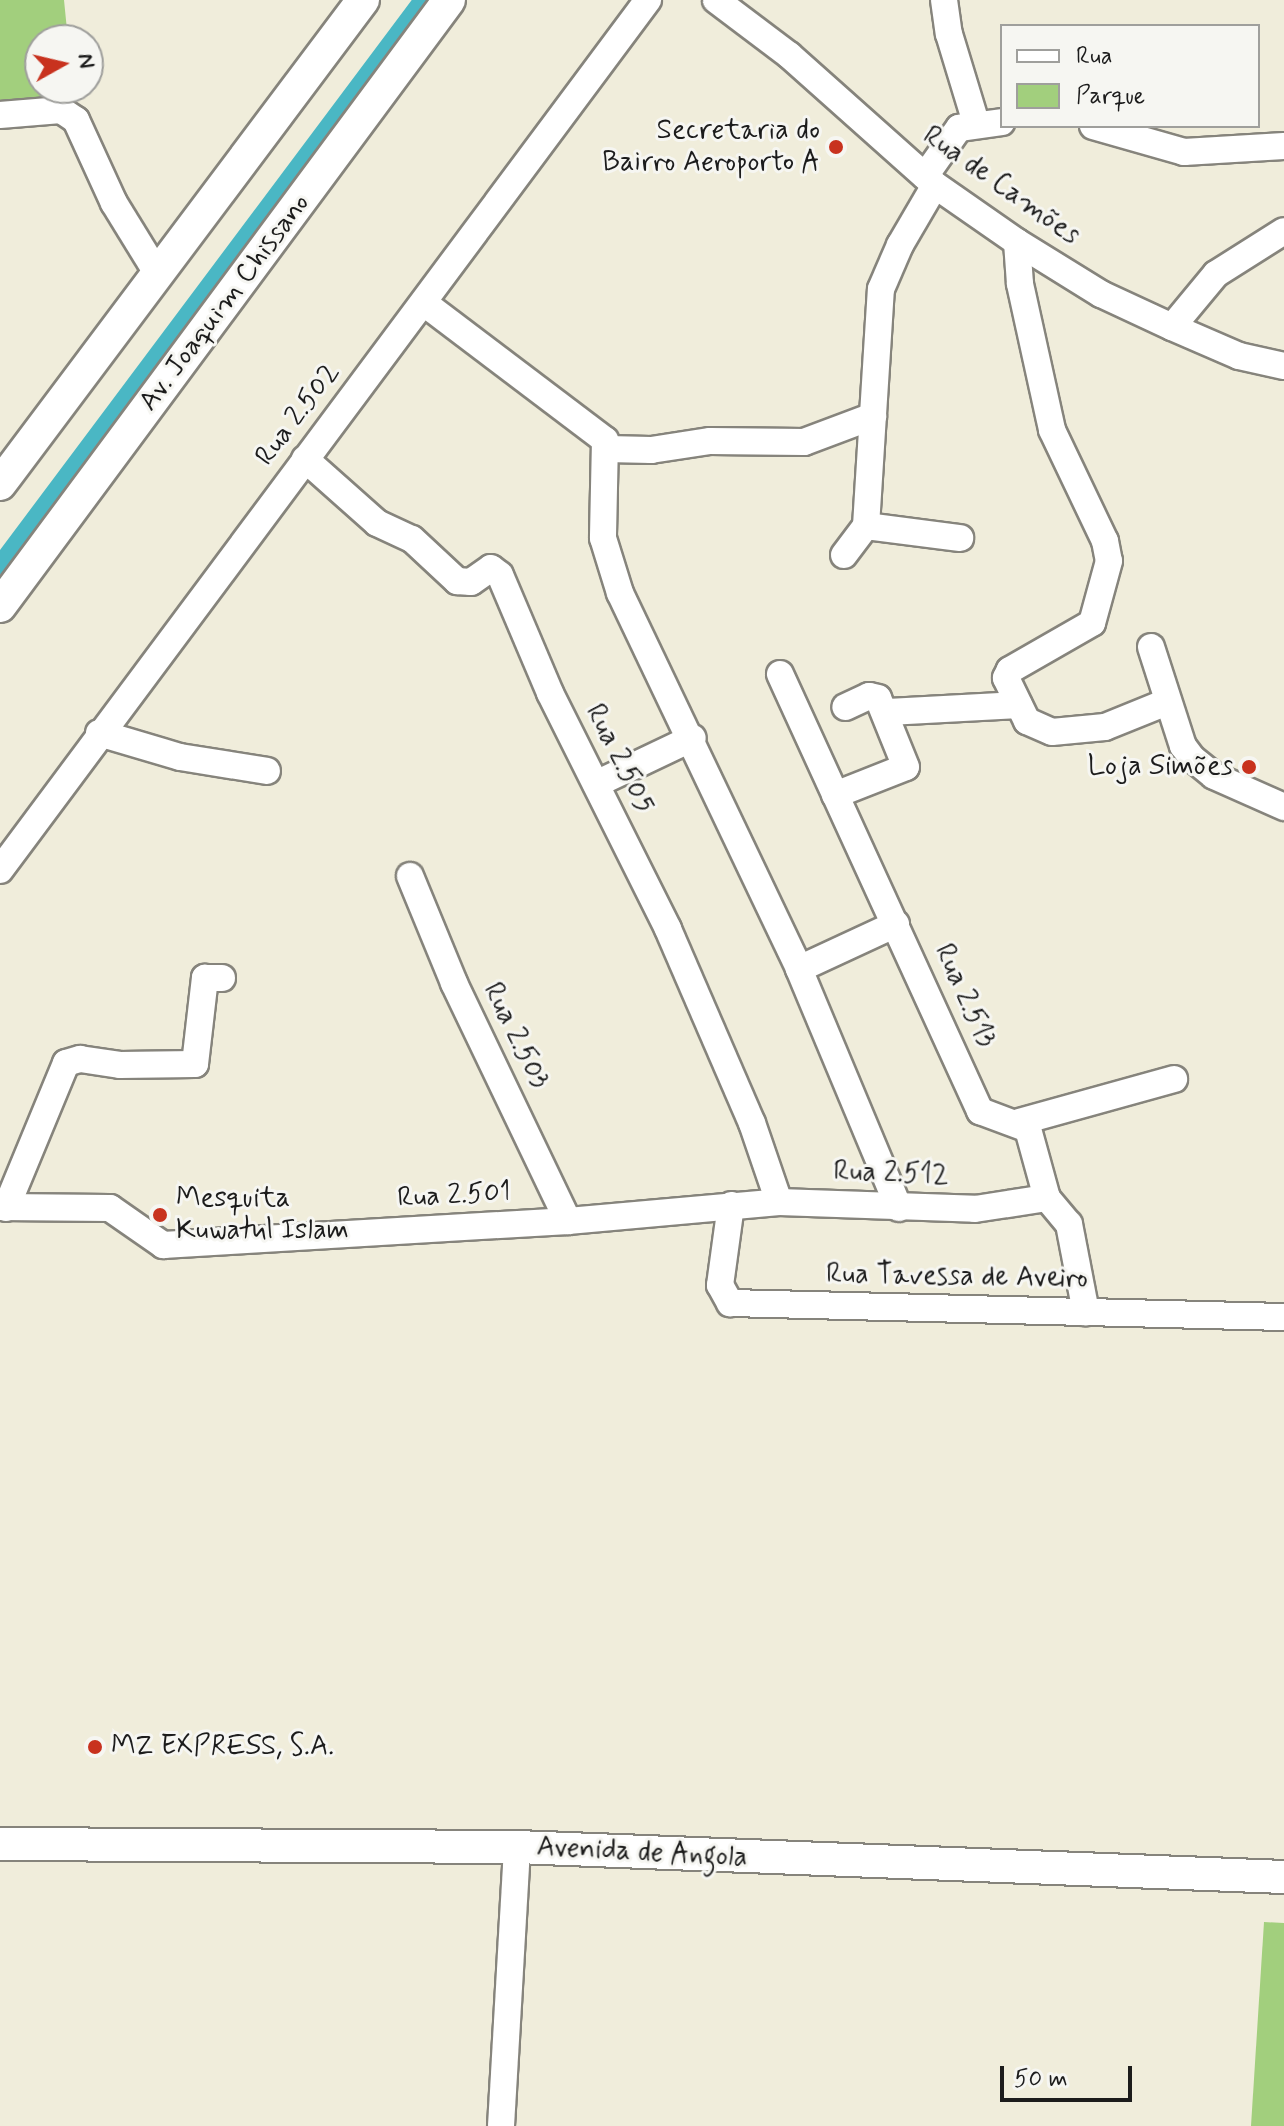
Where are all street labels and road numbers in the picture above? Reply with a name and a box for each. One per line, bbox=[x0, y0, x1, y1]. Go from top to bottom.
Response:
street label: Rua de Camões bbox=[916, 119, 1086, 253]
street label: Av. Joaquim Chissano bbox=[132, 188, 318, 418]
street label: Rua 2.502 bbox=[249, 357, 347, 473]
street label: Rua 2.505 bbox=[577, 699, 661, 819]
street label: Rua 2.513 bbox=[926, 939, 1002, 1053]
street label: Rua 2.503 bbox=[475, 977, 555, 1095]
street label: Rua 2.512 bbox=[833, 1155, 949, 1193]
street label: Rua 2.501 bbox=[396, 1176, 512, 1216]
street label: Rua Tavessa de Aveiro bbox=[828, 1258, 1086, 1296]
street label: Avenida de Angola bbox=[534, 1831, 750, 1875]

